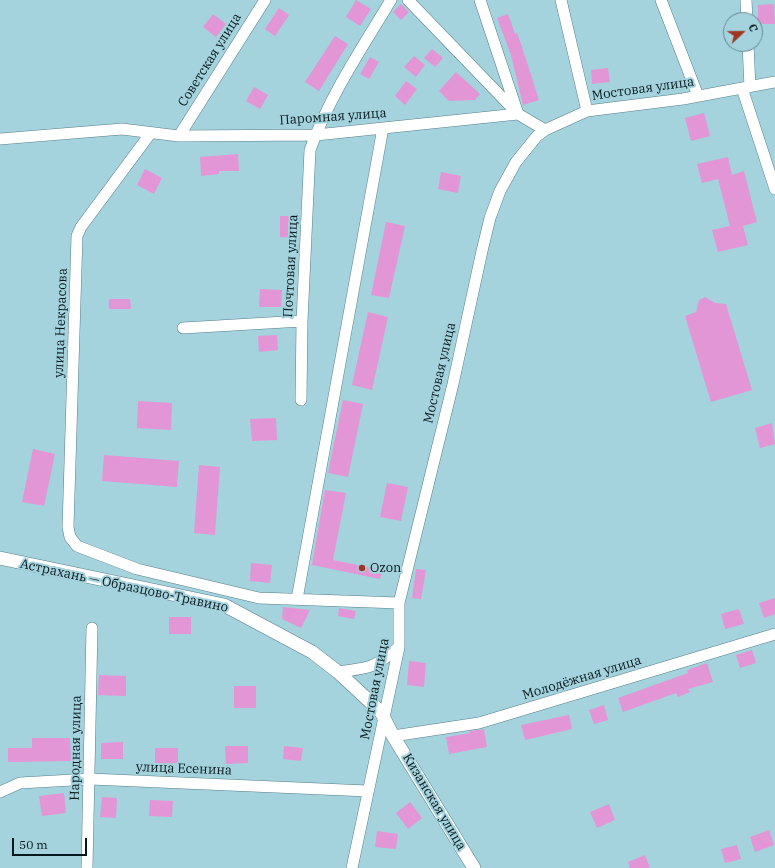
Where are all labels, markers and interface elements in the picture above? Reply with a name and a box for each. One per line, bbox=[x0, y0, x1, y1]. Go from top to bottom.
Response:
street label: Советская улица bbox=[175, 10, 245, 110]
north arrow bbox=[723, 12, 763, 52]
text: С bbox=[745, 22, 761, 34]
street label: Мостовая улица bbox=[591, 74, 695, 104]
street label: Паромная улица bbox=[279, 105, 387, 129]
street label: Почтовая улица bbox=[281, 214, 301, 318]
street label: улица Некрасова bbox=[51, 268, 71, 378]
street label: Мостовая улица bbox=[421, 321, 459, 425]
street label: Астрахань — Образцово-Травино bbox=[19, 556, 229, 616]
place label: Ozon bbox=[370, 560, 401, 576]
marker: Ozon bbox=[357, 563, 367, 573]
street label: Мостовая улица bbox=[358, 637, 392, 741]
street label: Молодёжная улица bbox=[521, 653, 643, 703]
street label: Народная улица bbox=[67, 695, 85, 801]
street label: Кизанская улица bbox=[399, 751, 469, 853]
street label: улица Есенина bbox=[136, 760, 232, 778]
scale bar bbox=[14, 830, 89, 856]
text: 50 m bbox=[19, 837, 48, 852]

